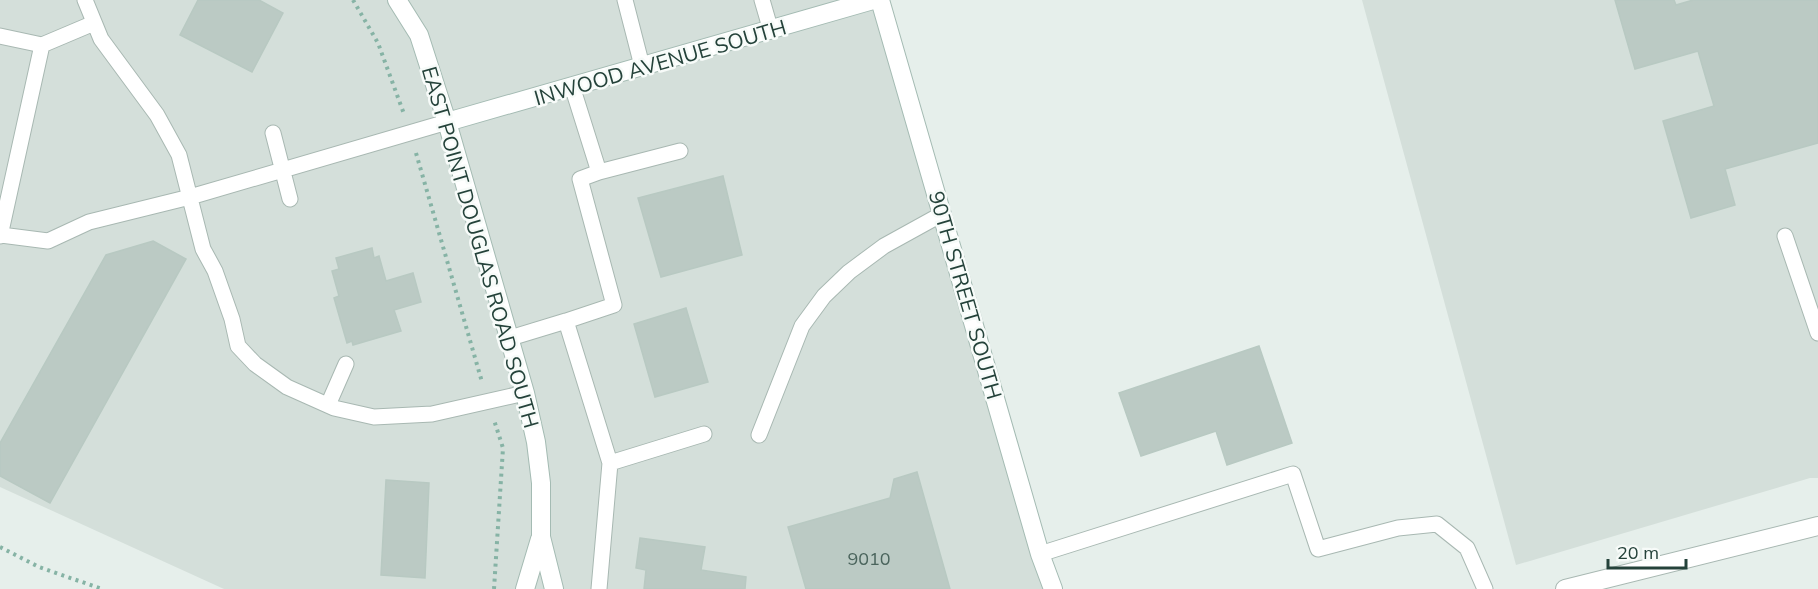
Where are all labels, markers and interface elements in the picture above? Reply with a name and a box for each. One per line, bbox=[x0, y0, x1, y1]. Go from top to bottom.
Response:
street label: INWOOD AVENUE SOUTH bbox=[531, 13, 789, 111]
street label: EAST POINT DOUGLAS ROAD SOUTH bbox=[417, 63, 545, 431]
street label: 90TH STREET SOUTH bbox=[924, 188, 1008, 402]
scale bar bbox=[1608, 532, 1686, 570]
text: 20 m bbox=[1617, 541, 1659, 564]
house number: 9010 bbox=[847, 547, 891, 570]

